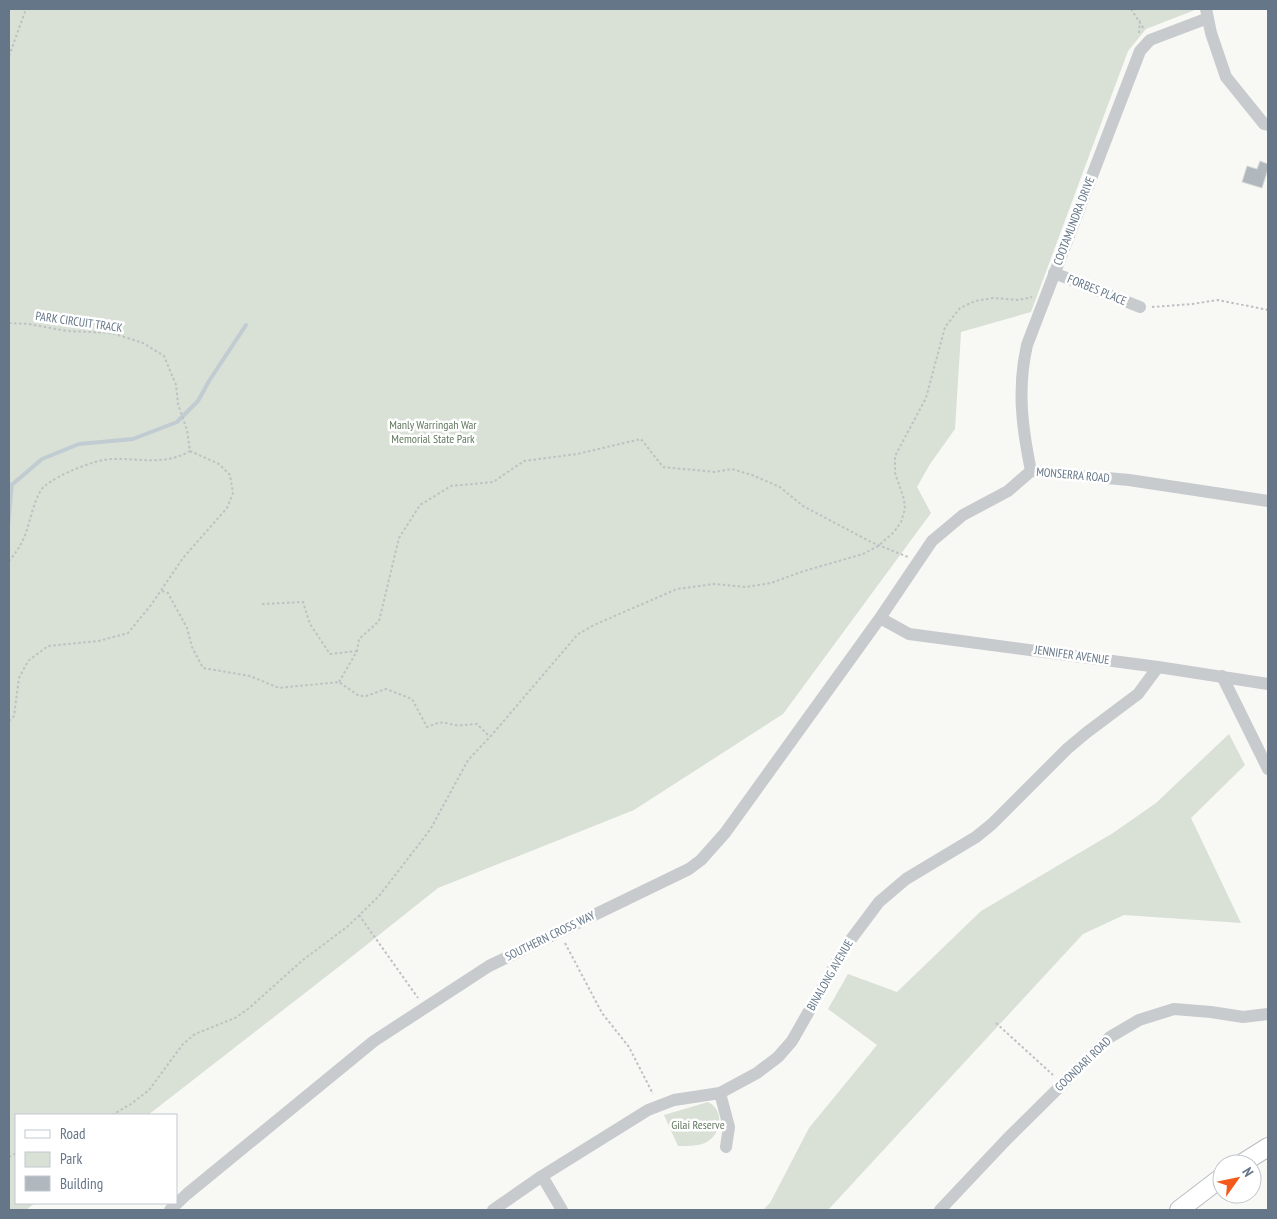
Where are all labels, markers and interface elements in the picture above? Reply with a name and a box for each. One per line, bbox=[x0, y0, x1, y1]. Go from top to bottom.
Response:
street label: COOTAMUNDRA DRIVE bbox=[1050, 174, 1097, 267]
street label: FORBES PLACE bbox=[1065, 271, 1129, 308]
street label: PARK CIRCUIT TRACK bbox=[35, 308, 124, 335]
park label: Manly Warringah War Memorial State Park bbox=[389, 417, 477, 446]
street label: MONSERRA ROAD bbox=[1036, 464, 1110, 485]
street label: JENNIFER AVENUE bbox=[1033, 642, 1111, 667]
street label: SOUTHERN CROSS WAY bbox=[502, 907, 598, 964]
street label: BINALONG AVENUE bbox=[803, 936, 856, 1013]
street label: GOONDARI ROAD bbox=[1052, 1033, 1114, 1094]
legend bbox=[15, 1114, 178, 1204]
park label: Gilai Reserve bbox=[671, 1117, 725, 1132]
text: Road bbox=[60, 1124, 86, 1143]
text: Park bbox=[60, 1149, 82, 1168]
north arrow bbox=[1212, 1154, 1262, 1204]
text: N bbox=[1238, 1164, 1258, 1180]
text: Building bbox=[60, 1174, 103, 1193]

